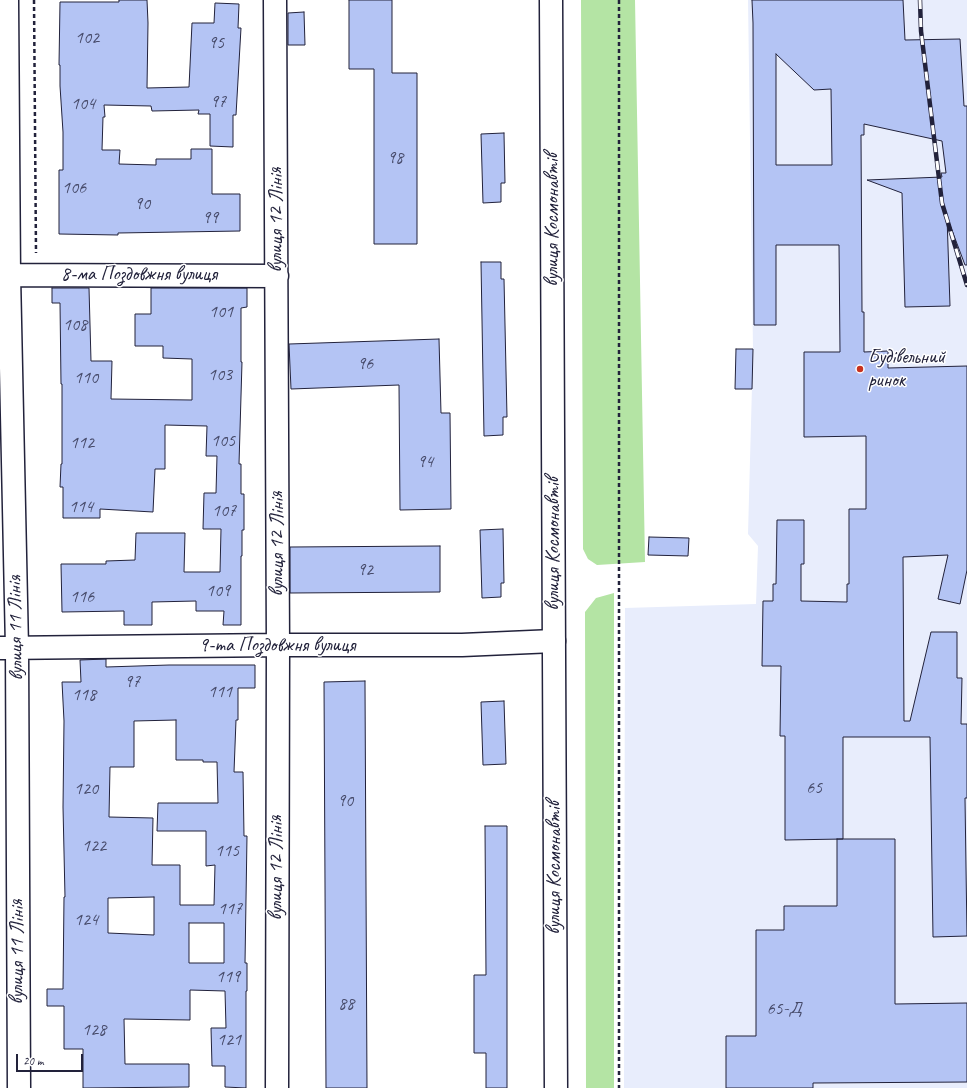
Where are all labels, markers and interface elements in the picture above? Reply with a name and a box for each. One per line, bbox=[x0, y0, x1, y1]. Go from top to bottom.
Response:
house number: 102 bbox=[75, 27, 99, 49]
house number: 95 bbox=[208, 32, 224, 54]
house number: 97 bbox=[210, 91, 226, 113]
house number: 104 bbox=[71, 93, 95, 115]
house number: 98 bbox=[387, 147, 403, 169]
street label: вулиця Космонавтів bbox=[541, 153, 565, 287]
street label: вулиця 12 Лінія bbox=[265, 167, 289, 273]
house number: 106 bbox=[62, 177, 86, 199]
house number: 90 bbox=[134, 193, 150, 215]
house number: 99 bbox=[202, 207, 218, 229]
street label: 8-ма Поздовжня вулиця bbox=[61, 263, 217, 287]
house number: 101 bbox=[209, 301, 233, 323]
house number: 108 bbox=[63, 314, 87, 336]
place label: Будівельний ринок bbox=[868, 346, 945, 393]
house number: 96 bbox=[357, 353, 373, 375]
house number: 103 bbox=[208, 364, 232, 386]
marker: Будівельний ринок bbox=[855, 364, 865, 374]
house number: 110 bbox=[74, 367, 98, 389]
house number: 105 bbox=[211, 430, 235, 452]
house number: 112 bbox=[70, 432, 94, 454]
house number: 94 bbox=[417, 451, 433, 473]
street label: вулиця Космонавтів bbox=[542, 477, 566, 611]
street label: вулиця 12 Лінія bbox=[266, 491, 290, 597]
house number: 114 bbox=[69, 496, 93, 518]
house number: 107 bbox=[212, 500, 236, 522]
house number: 92 bbox=[357, 559, 373, 581]
street label: вулиця 11 Лінія bbox=[3, 575, 29, 681]
house number: 109 bbox=[206, 580, 230, 602]
house number: 116 bbox=[70, 586, 94, 608]
street label: 9-та Поздовжня вулиця bbox=[199, 634, 355, 658]
house number: 97 bbox=[124, 671, 140, 693]
house number: 111 bbox=[208, 681, 232, 703]
house number: 118 bbox=[72, 684, 96, 706]
house number: 65 bbox=[806, 777, 822, 799]
house number: 120 bbox=[74, 778, 98, 800]
house number: 90 bbox=[337, 790, 353, 812]
street label: вулиця Космонавтів bbox=[543, 801, 567, 935]
street label: вулиця 12 Лінія bbox=[265, 815, 289, 921]
house number: 122 bbox=[82, 835, 106, 857]
house number: 115 bbox=[215, 840, 239, 862]
house number: 117 bbox=[218, 898, 242, 920]
street label: вулиця 11 Лінія bbox=[6, 899, 30, 1005]
house number: 124 bbox=[74, 909, 98, 931]
house number: 119 bbox=[216, 966, 240, 988]
house number: 88 bbox=[338, 993, 354, 1015]
house number: 65-Д bbox=[766, 998, 802, 1020]
house number: 128 bbox=[82, 1019, 106, 1041]
house number: 121 bbox=[217, 1029, 241, 1051]
scale bar bbox=[18, 1046, 85, 1072]
text: 20 m bbox=[23, 1053, 43, 1069]

